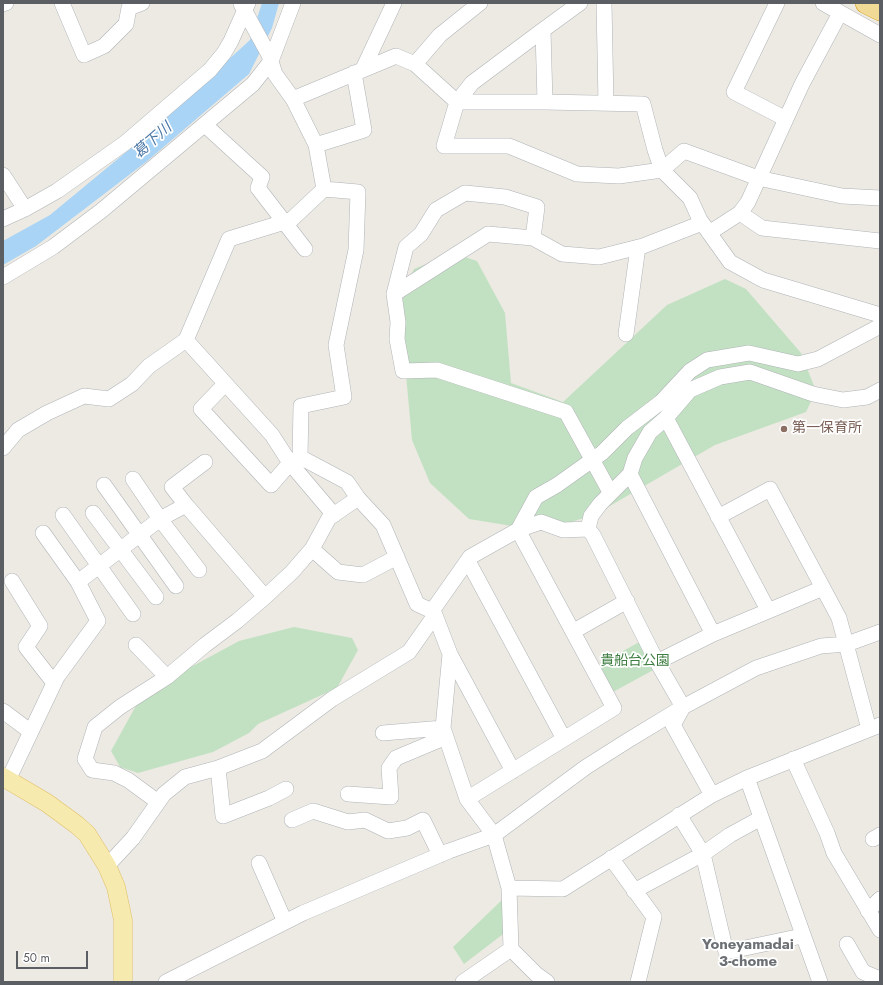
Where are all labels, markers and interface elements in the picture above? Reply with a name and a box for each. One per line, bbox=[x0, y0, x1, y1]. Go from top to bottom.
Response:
water label: 葛下川 bbox=[130, 119, 176, 163]
place label: 第一保育所 bbox=[792, 421, 862, 437]
marker: 第一保育所 bbox=[779, 424, 789, 434]
park label: 貴船台公園 bbox=[600, 654, 670, 670]
district label: Yoneyamadai 3-chome bbox=[702, 936, 794, 971]
scale bar bbox=[18, 943, 90, 969]
text: 50 m bbox=[23, 949, 50, 967]

